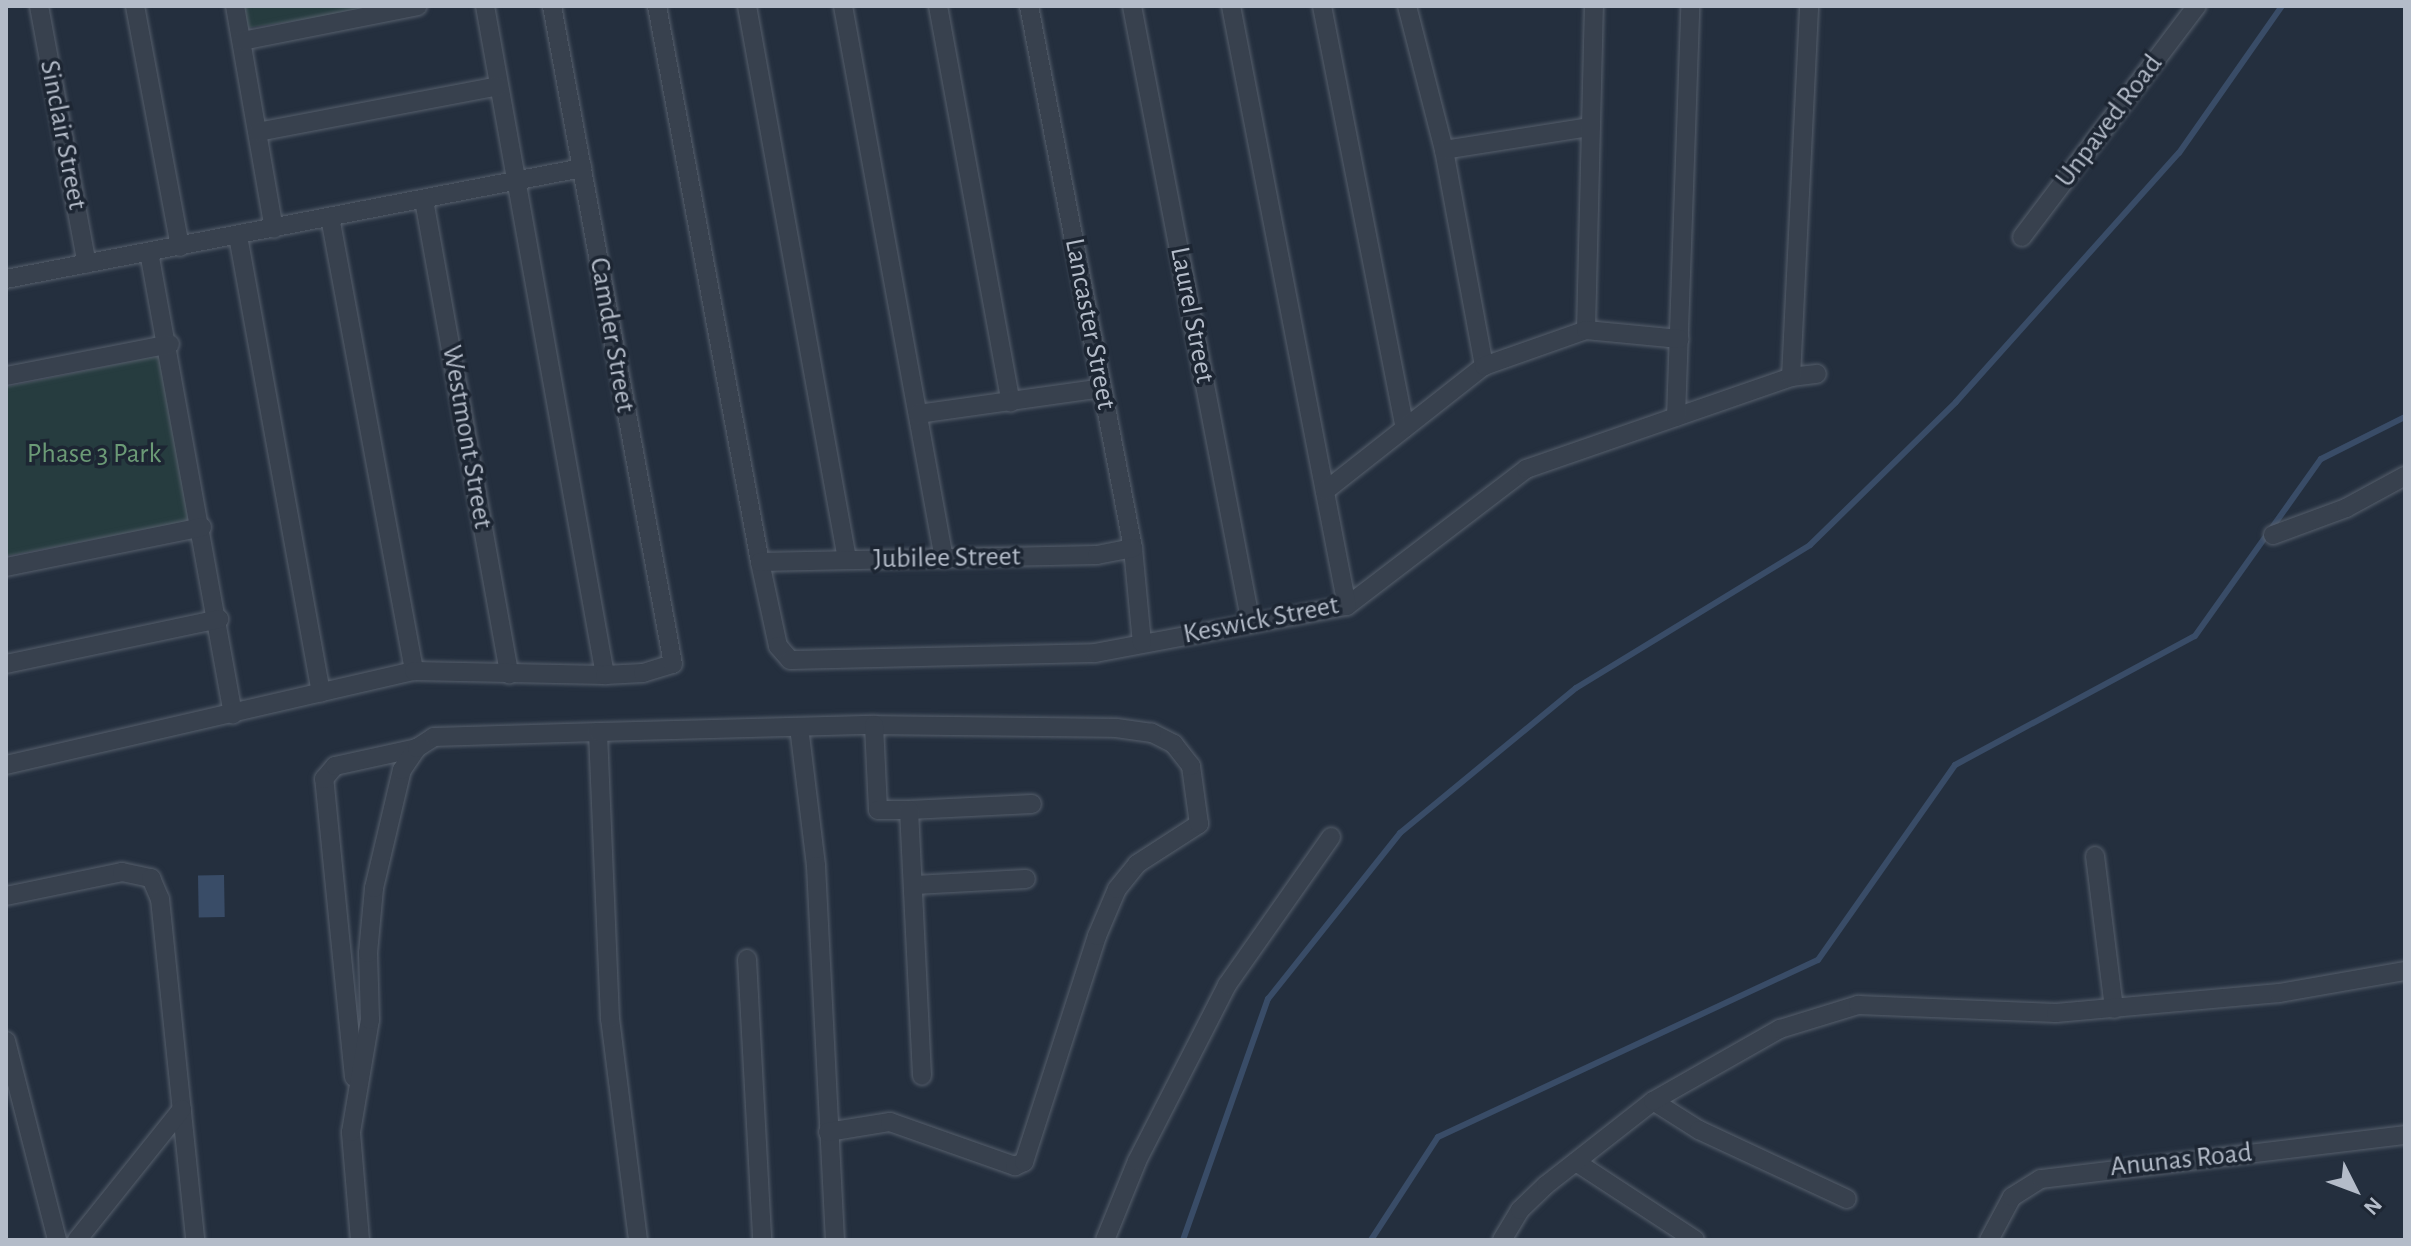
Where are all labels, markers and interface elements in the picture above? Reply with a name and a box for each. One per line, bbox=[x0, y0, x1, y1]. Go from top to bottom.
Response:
street label: Unpaved Road bbox=[2048, 48, 2170, 194]
street label: Sinclair Street bbox=[32, 57, 94, 213]
street label: Lancaster Street bbox=[1057, 236, 1123, 412]
street label: Laurel Street bbox=[1162, 244, 1222, 386]
street label: Camder Street bbox=[582, 255, 642, 415]
street label: Westmont Street bbox=[434, 343, 500, 531]
park label: Phase 3 Park bbox=[27, 437, 161, 471]
street label: Jubilee Street bbox=[873, 540, 1021, 576]
street label: Keswick Street bbox=[1180, 588, 1342, 652]
street label: Anunas Road bbox=[2108, 1136, 2254, 1184]
north arrow bbox=[2315, 1150, 2395, 1230]
text: N bbox=[2360, 1193, 2386, 1219]

